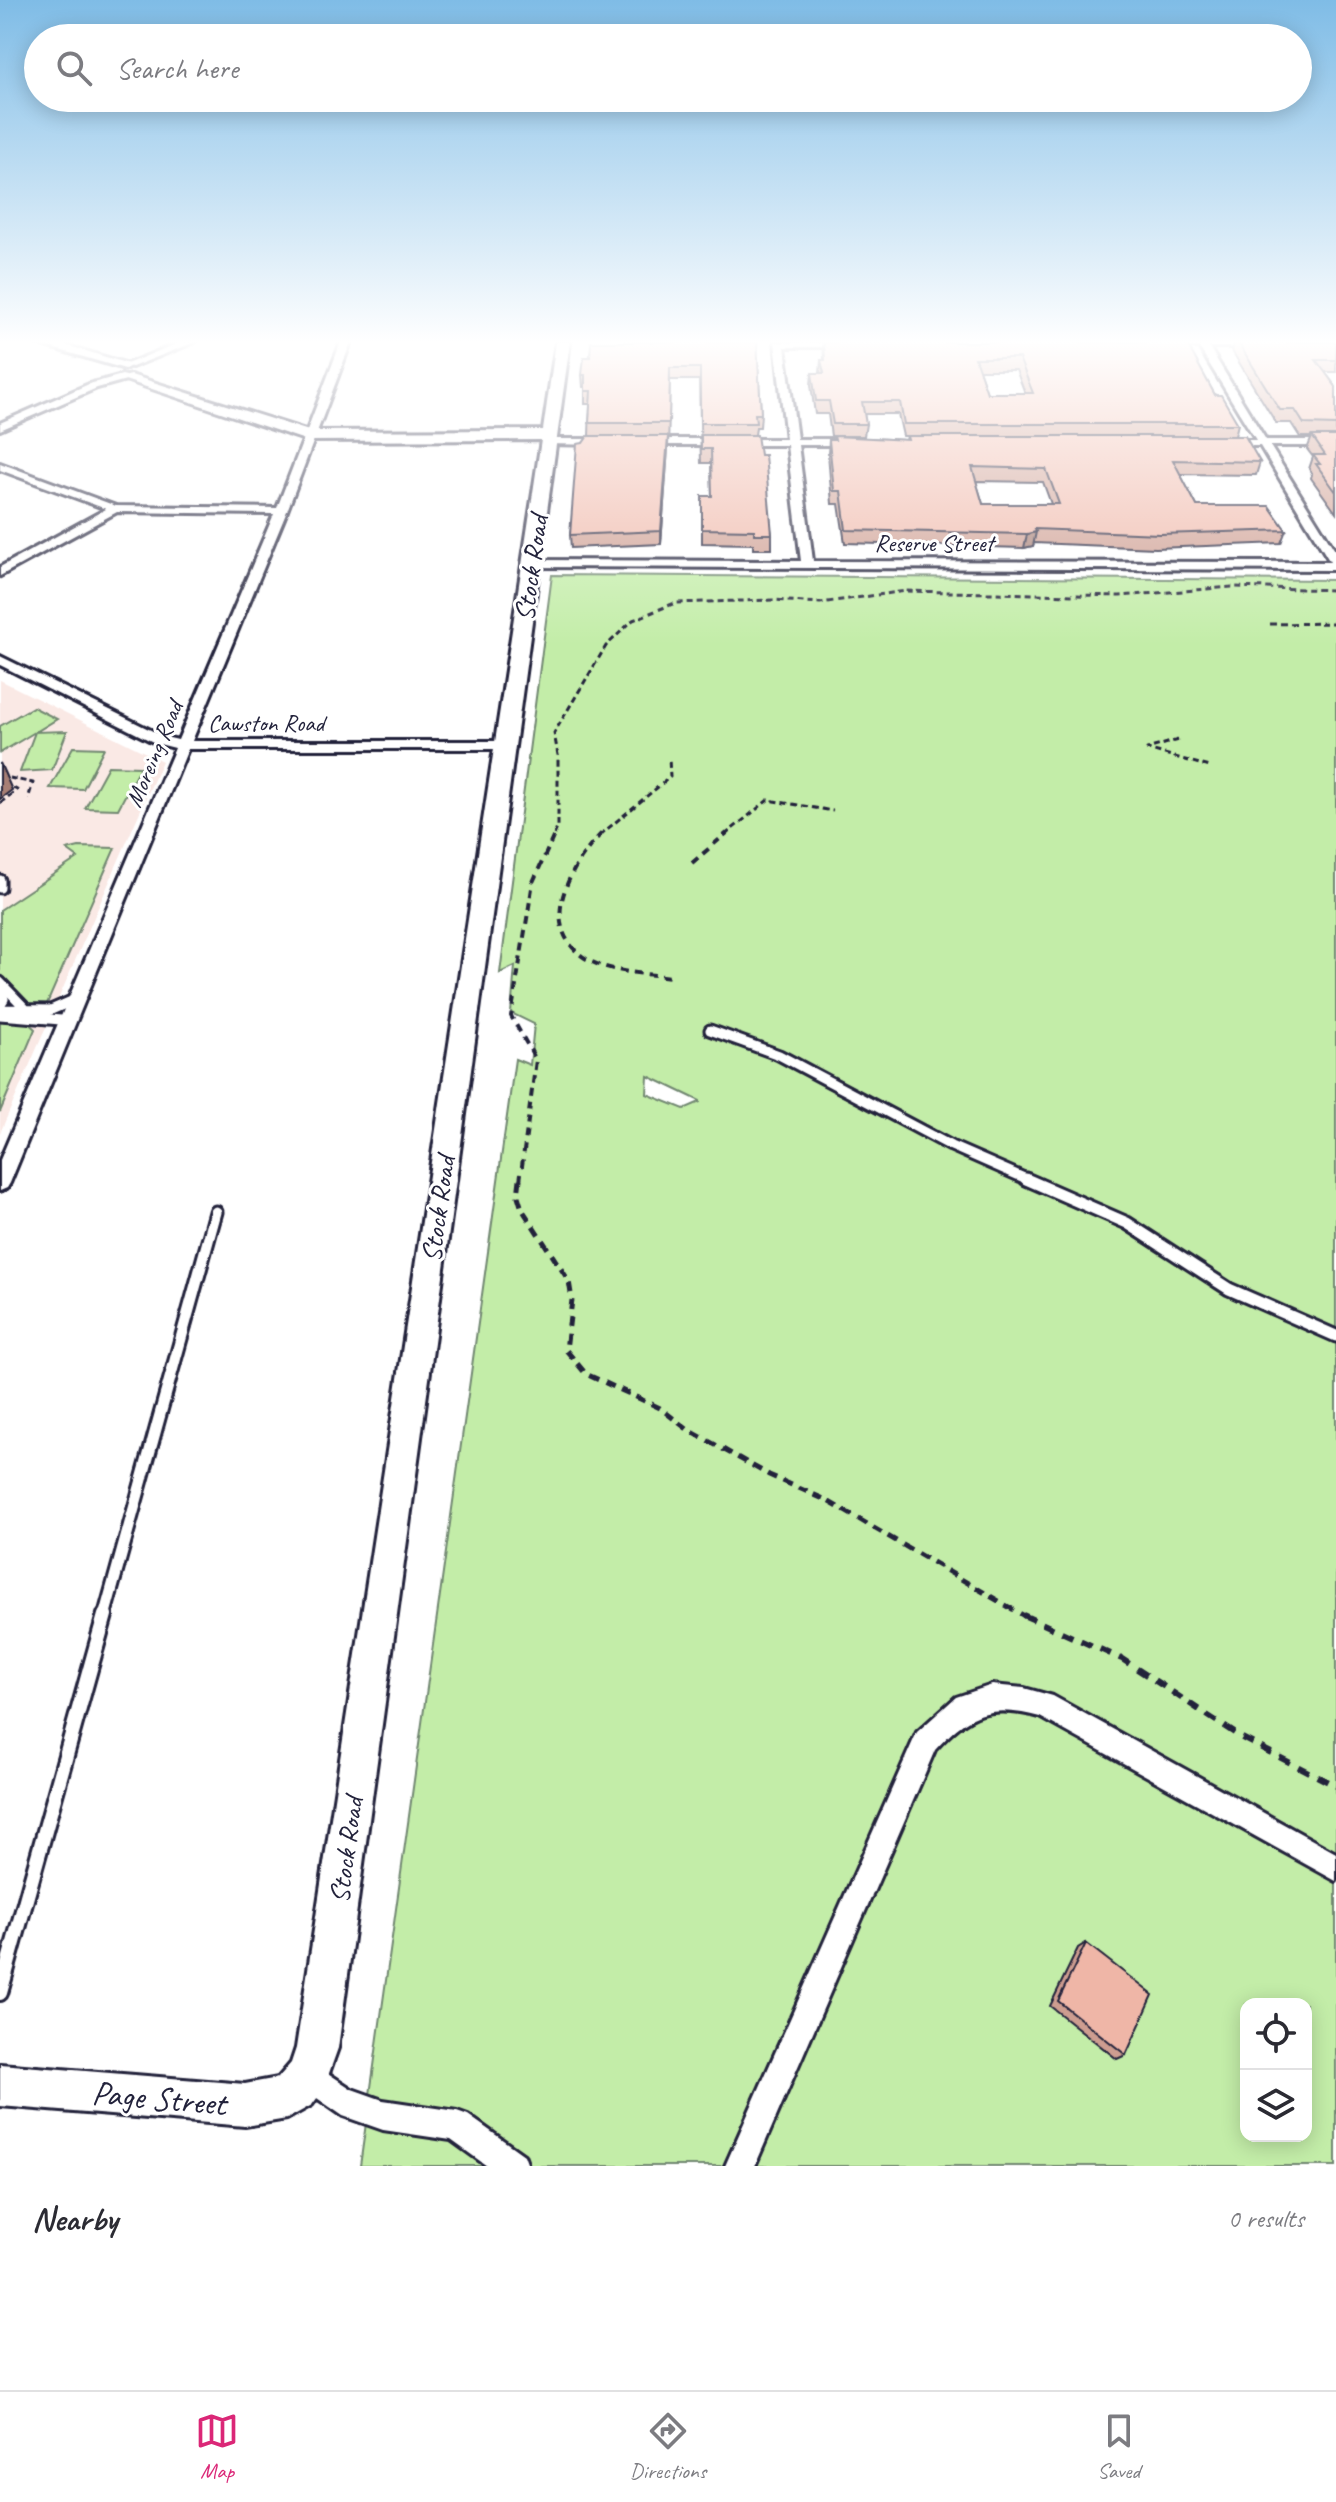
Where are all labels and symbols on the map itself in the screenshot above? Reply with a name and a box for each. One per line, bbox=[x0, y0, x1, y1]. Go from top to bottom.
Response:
street label: Stock Road bbox=[506, 509, 556, 623]
street label: Reserve Street bbox=[875, 528, 996, 558]
street label: Moreing Road bbox=[118, 693, 191, 811]
street label: Cawston Road bbox=[208, 708, 328, 738]
street label: Stock Road bbox=[413, 1150, 463, 1264]
street label: Stock Road bbox=[321, 1791, 371, 1905]
street label: Page Street bbox=[90, 2071, 231, 2126]

